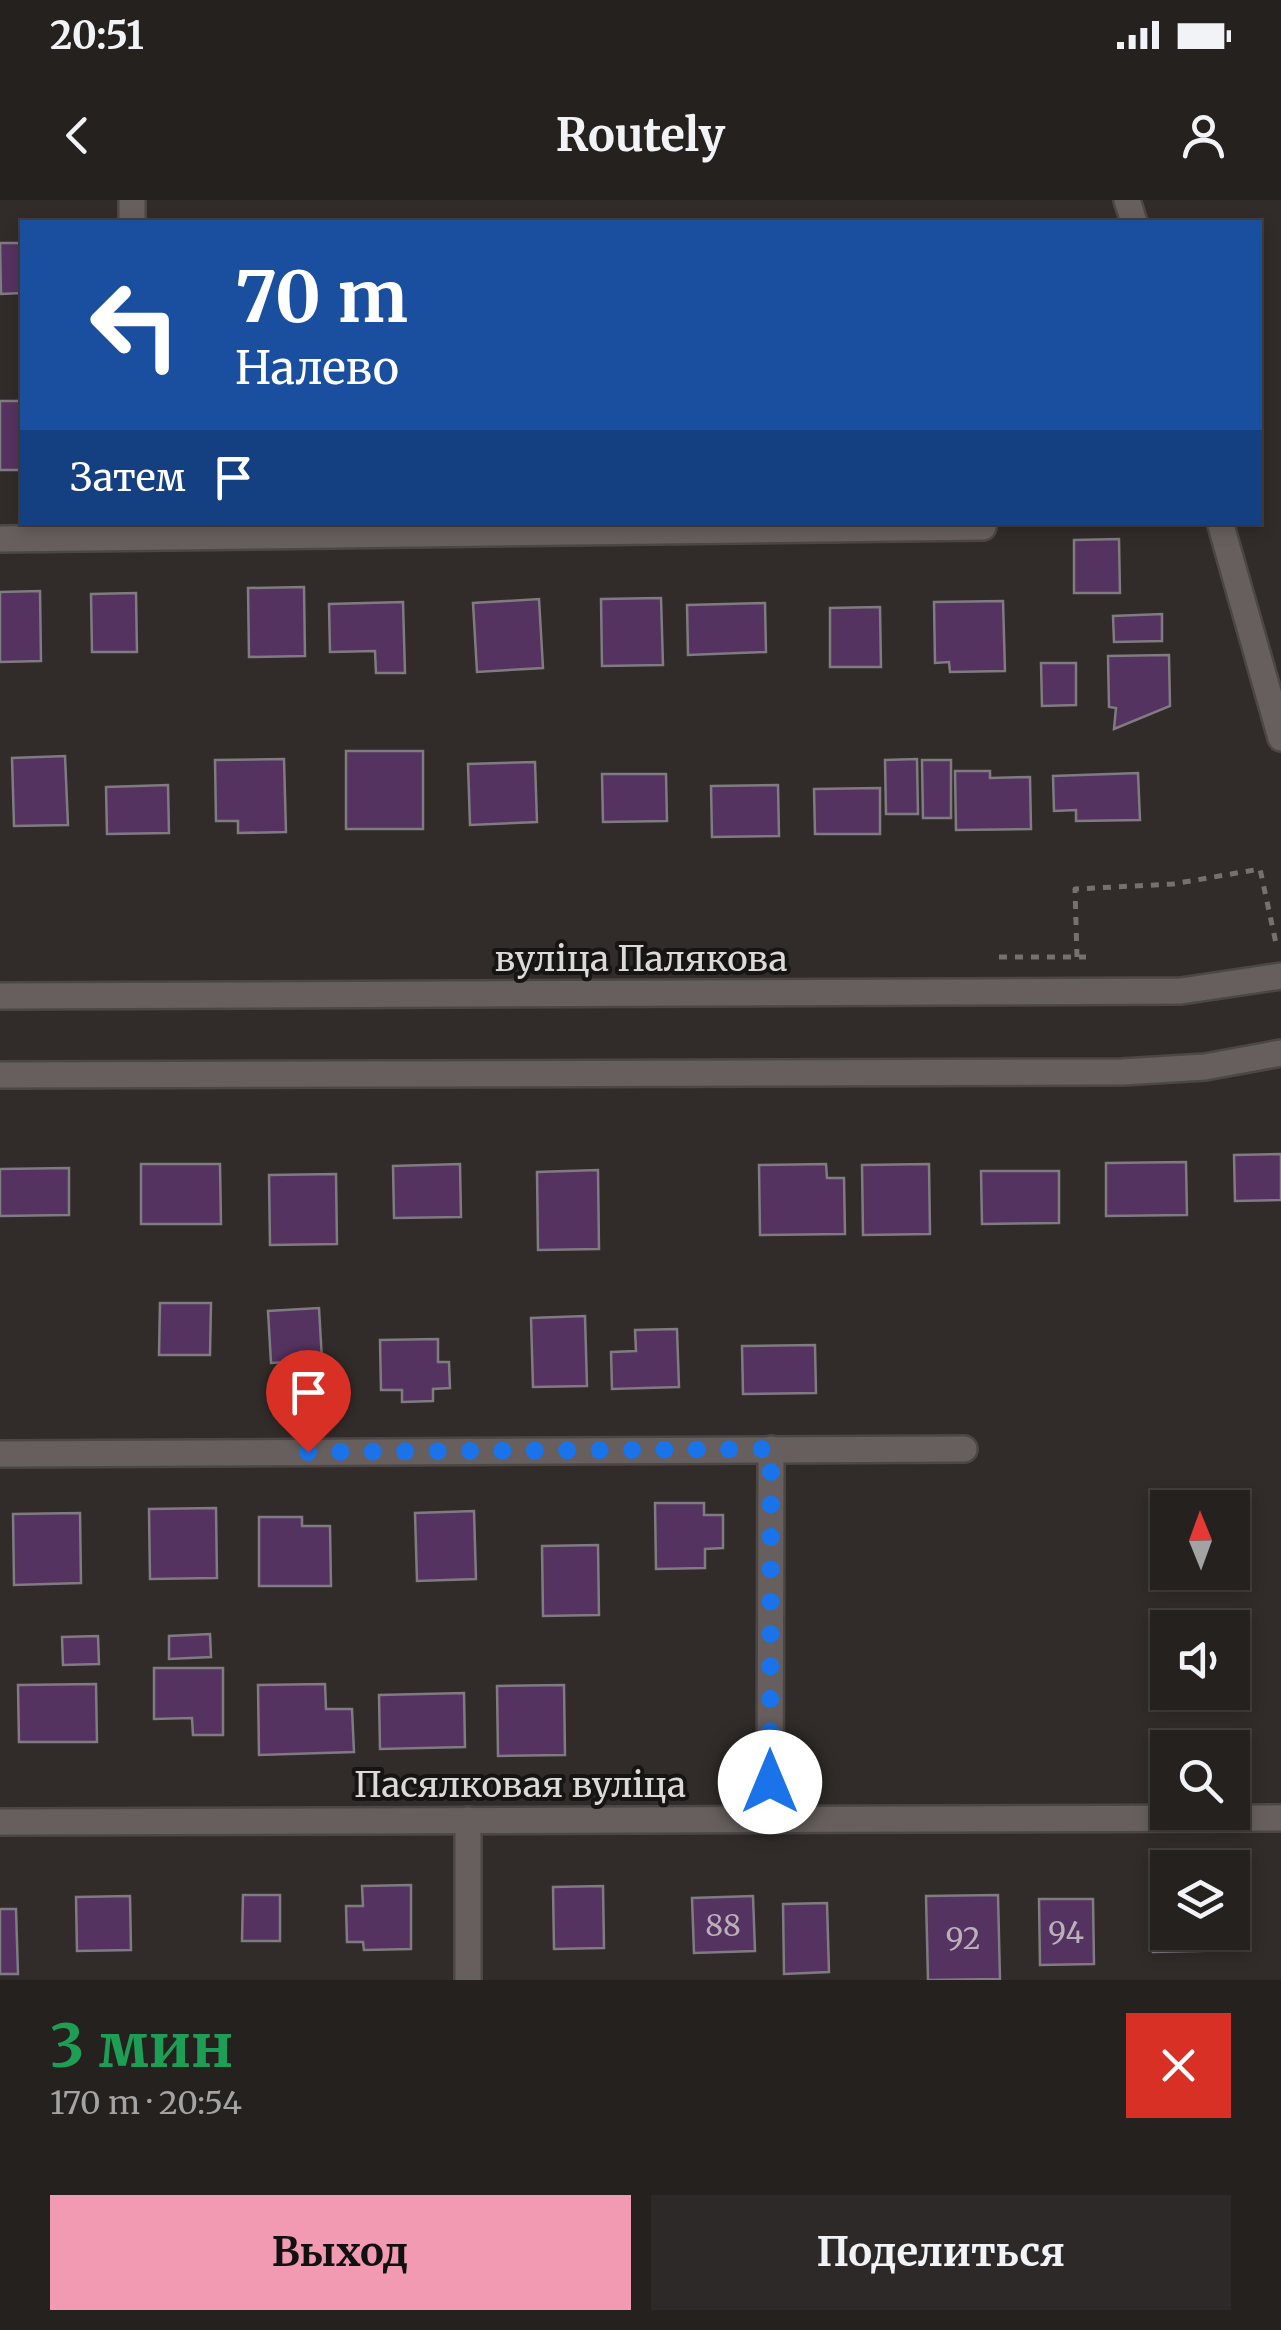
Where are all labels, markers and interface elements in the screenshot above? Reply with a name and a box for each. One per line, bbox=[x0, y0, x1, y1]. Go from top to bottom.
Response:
text: 20:51 bbox=[50, 12, 144, 59]
text: Routely bbox=[556, 107, 725, 163]
icon: back bbox=[50, 108, 105, 163]
icon: person bbox=[1176, 108, 1231, 163]
text: 70 m bbox=[235, 253, 408, 341]
icon: left bbox=[70, 260, 200, 390]
text: Налево bbox=[235, 340, 399, 396]
icon: arrive bbox=[206, 450, 261, 505]
text: Затем bbox=[70, 454, 186, 501]
street label: вуліца Палякова bbox=[495, 937, 788, 981]
pin bbox=[266, 1350, 351, 1453]
icon: arrive bbox=[281, 1365, 336, 1420]
north arrow bbox=[1150, 1490, 1250, 1590]
map controls bbox=[1150, 1490, 1250, 1950]
button: sound bbox=[1150, 1610, 1250, 1710]
position arrow bbox=[718, 1730, 822, 1834]
button: search bbox=[1150, 1730, 1250, 1830]
street label: Пасялковая вуліца bbox=[354, 1763, 686, 1807]
button: layers bbox=[1150, 1850, 1250, 1950]
house number: 88 bbox=[705, 1906, 741, 1944]
house number: 94 bbox=[1048, 1913, 1084, 1951]
house number: 92 bbox=[945, 1919, 981, 1957]
text: 3 мин bbox=[50, 2008, 233, 2083]
button: close bbox=[1126, 2013, 1231, 2118]
text: 170 m · 20:54 bbox=[50, 2083, 242, 2123]
button: Выход bbox=[50, 2195, 631, 2310]
button: Поделиться bbox=[651, 2195, 1231, 2310]

